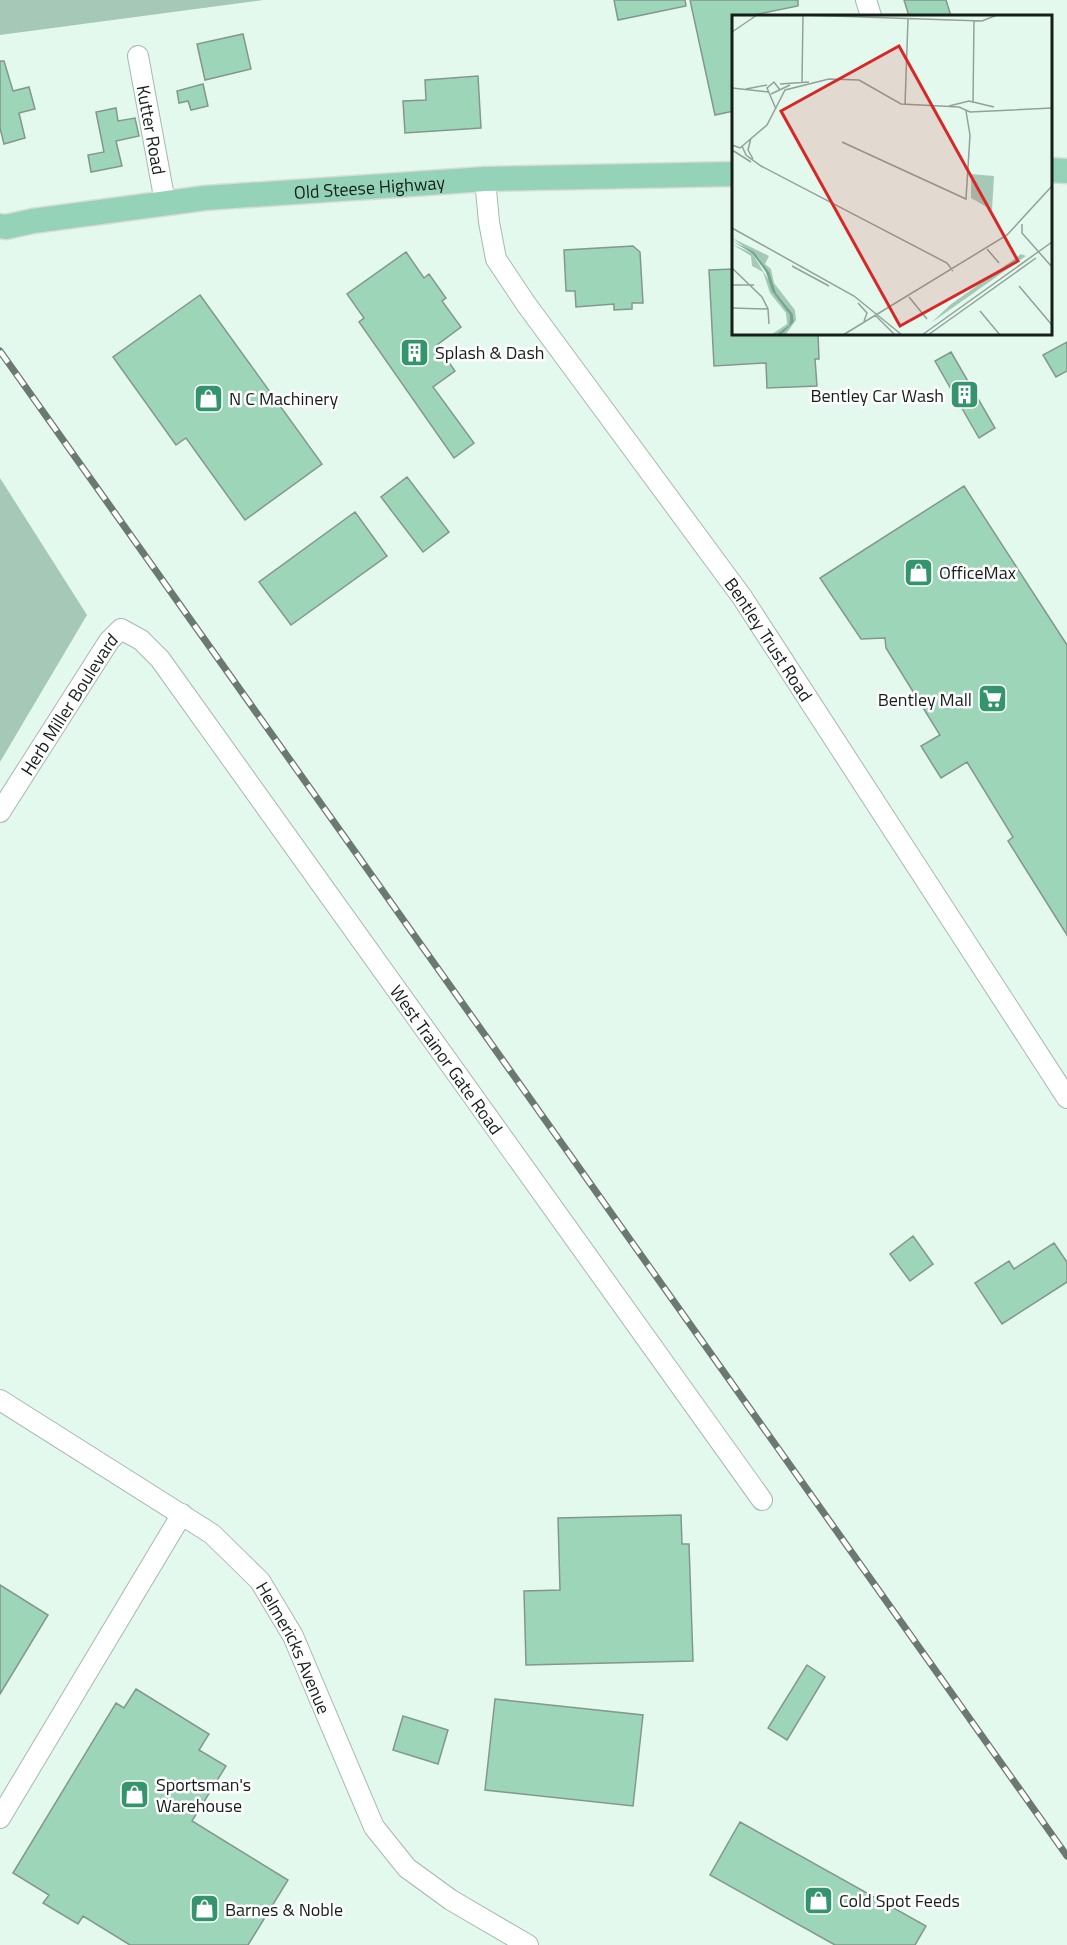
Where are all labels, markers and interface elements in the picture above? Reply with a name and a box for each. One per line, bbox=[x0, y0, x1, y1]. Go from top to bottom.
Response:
inset map bbox=[732, 15, 1052, 334]
street label: Kutter Road bbox=[130, 83, 173, 177]
street label: Old Steese Highway bbox=[293, 168, 446, 206]
building icon: Splash & Dash bbox=[398, 336, 430, 368]
place label: Splash & Dash bbox=[435, 339, 544, 366]
building icon: Bentley Car Wash bbox=[949, 379, 981, 411]
shop icon: N C Machinery bbox=[192, 382, 224, 414]
place label: Bentley Car Wash bbox=[810, 382, 944, 409]
place label: N C Machinery bbox=[229, 385, 338, 412]
shop icon: OfficeMax bbox=[902, 556, 934, 588]
place label: OfficeMax bbox=[939, 559, 1016, 586]
street label: Bentley Trust Road bbox=[718, 572, 820, 706]
street label: Herb Miller Boulevard bbox=[13, 626, 124, 780]
supermarket icon: Bentley Mall bbox=[977, 683, 1009, 715]
place label: Bentley Mall bbox=[878, 686, 972, 713]
street label: West Trainor Gate Road bbox=[384, 979, 510, 1140]
street label: Helmericks Avenue bbox=[250, 1576, 338, 1718]
place label: Sportsman's Warehouse bbox=[156, 1771, 251, 1819]
shop icon: Sportsman's Warehouse bbox=[119, 1778, 151, 1810]
shop icon: Cold Spot Feeds bbox=[802, 1884, 834, 1916]
place label: Cold Spot Feeds bbox=[839, 1887, 960, 1914]
shop icon: Barnes & Noble bbox=[188, 1893, 220, 1925]
place label: Barnes & Noble bbox=[225, 1896, 343, 1923]

